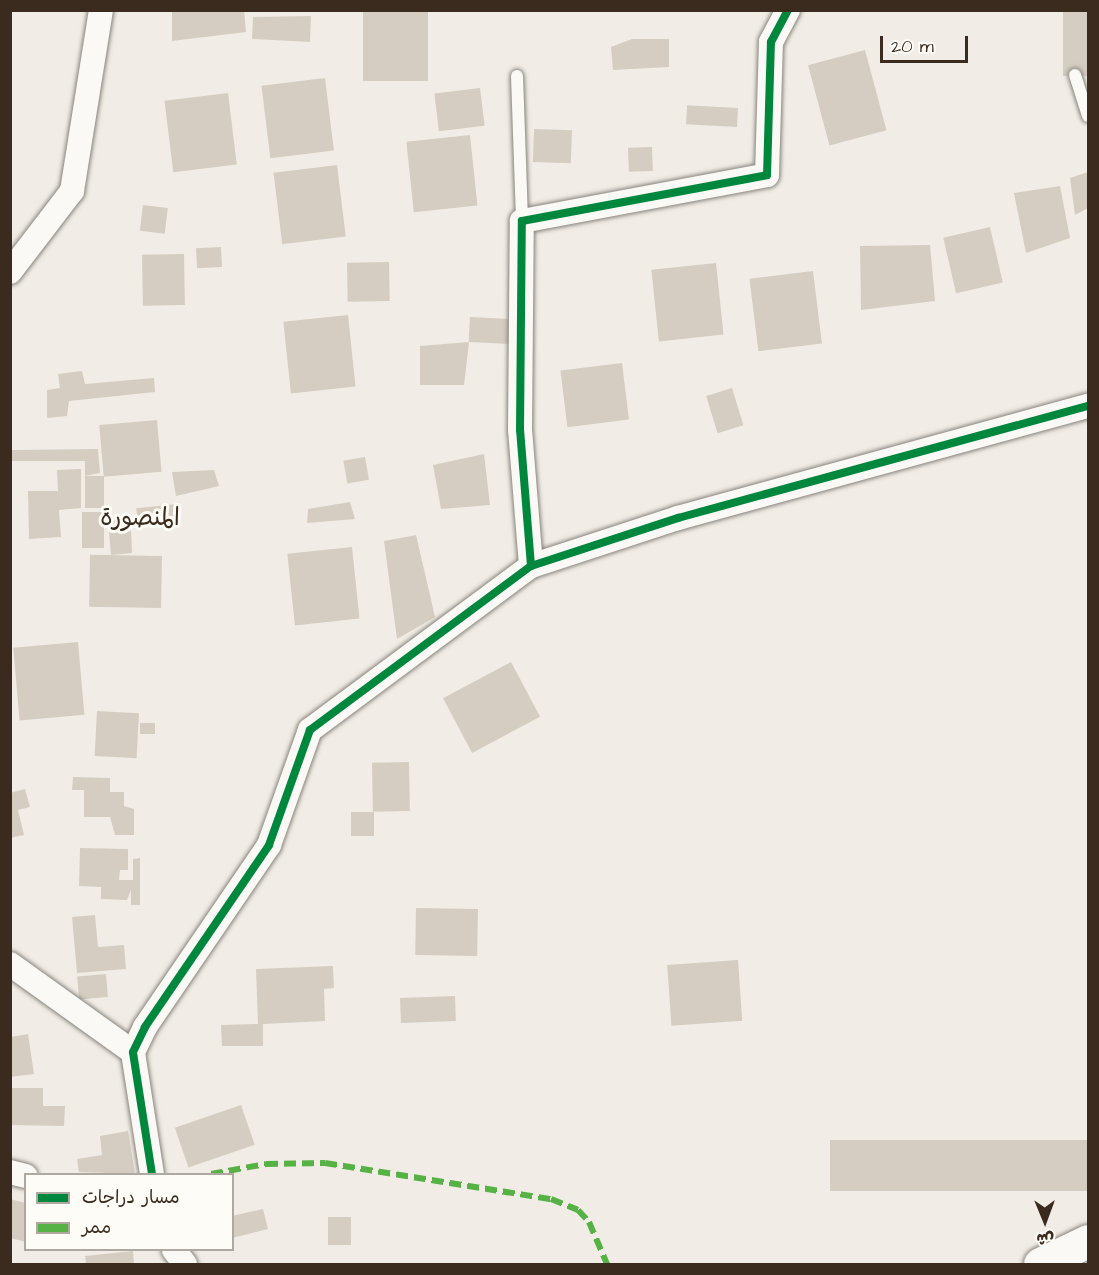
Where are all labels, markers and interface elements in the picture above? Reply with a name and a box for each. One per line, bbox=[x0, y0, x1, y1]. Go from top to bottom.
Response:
scale bar bbox=[883, 24, 972, 62]
text: 20 m bbox=[891, 34, 934, 59]
district label: المنصورة bbox=[100, 505, 180, 533]
legend bbox=[24, 1173, 234, 1251]
text: مسار دراجات bbox=[82, 1185, 180, 1210]
north arrow bbox=[1015, 1191, 1075, 1251]
text: ممر bbox=[82, 1215, 111, 1240]
text: ش bbox=[1036, 1228, 1054, 1250]

